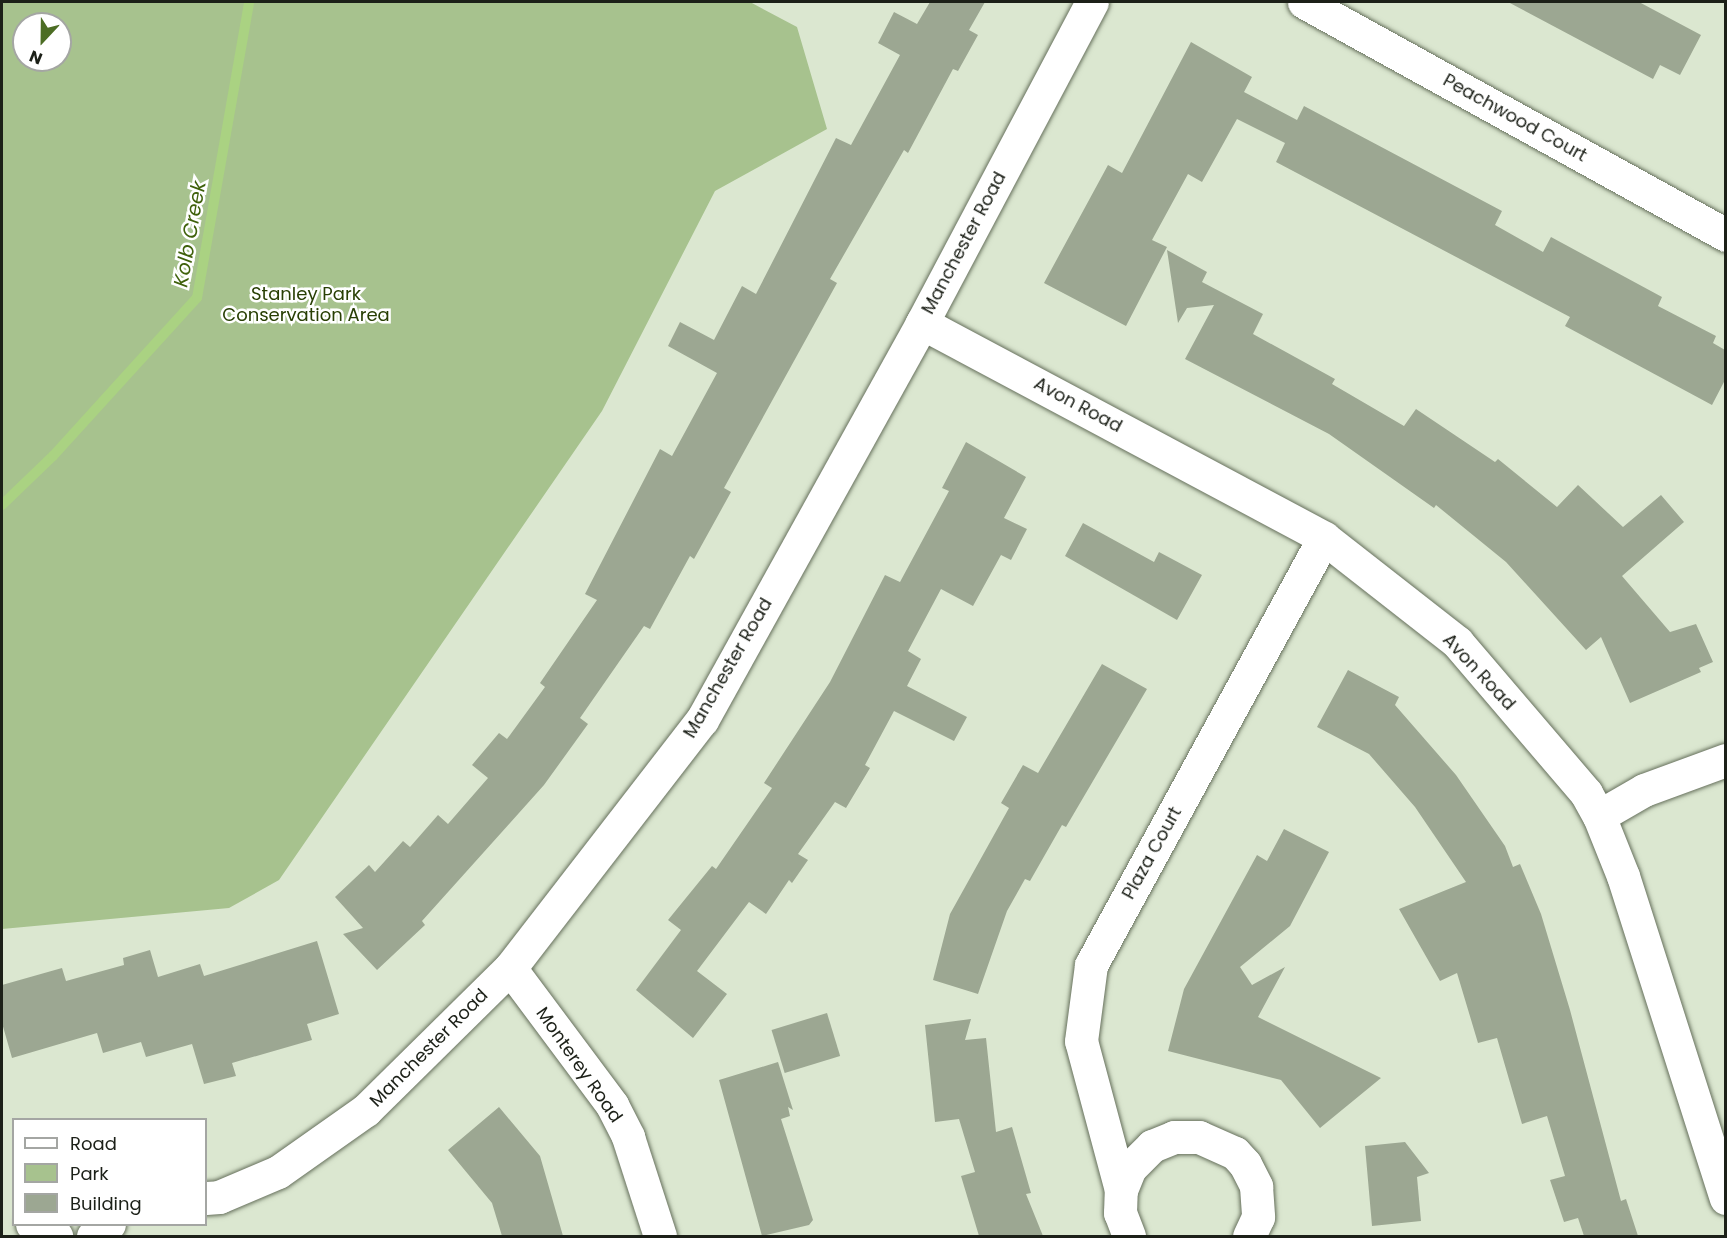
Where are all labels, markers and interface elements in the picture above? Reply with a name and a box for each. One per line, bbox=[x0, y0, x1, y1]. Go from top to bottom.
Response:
north arrow bbox=[12, 12, 72, 72]
text: N bbox=[26, 44, 46, 70]
street label: Peachwood Court bbox=[1439, 69, 1591, 167]
street label: Manchester Road bbox=[917, 168, 1011, 318]
water label: Kolb Creek bbox=[169, 179, 211, 289]
park label: Stanley Park Conservation Area bbox=[222, 284, 390, 326]
street label: Avon Road bbox=[1030, 373, 1126, 437]
street label: Manchester Road bbox=[679, 594, 777, 742]
street label: Avon Road bbox=[1438, 629, 1520, 715]
street label: Plaza Court bbox=[1118, 803, 1186, 903]
street label: Manchester Road bbox=[365, 984, 493, 1112]
street label: Monterey Road bbox=[531, 1003, 627, 1127]
legend bbox=[12, 1118, 207, 1226]
text: Road bbox=[70, 1131, 117, 1156]
text: Park bbox=[70, 1161, 109, 1186]
text: Building bbox=[70, 1191, 142, 1216]

